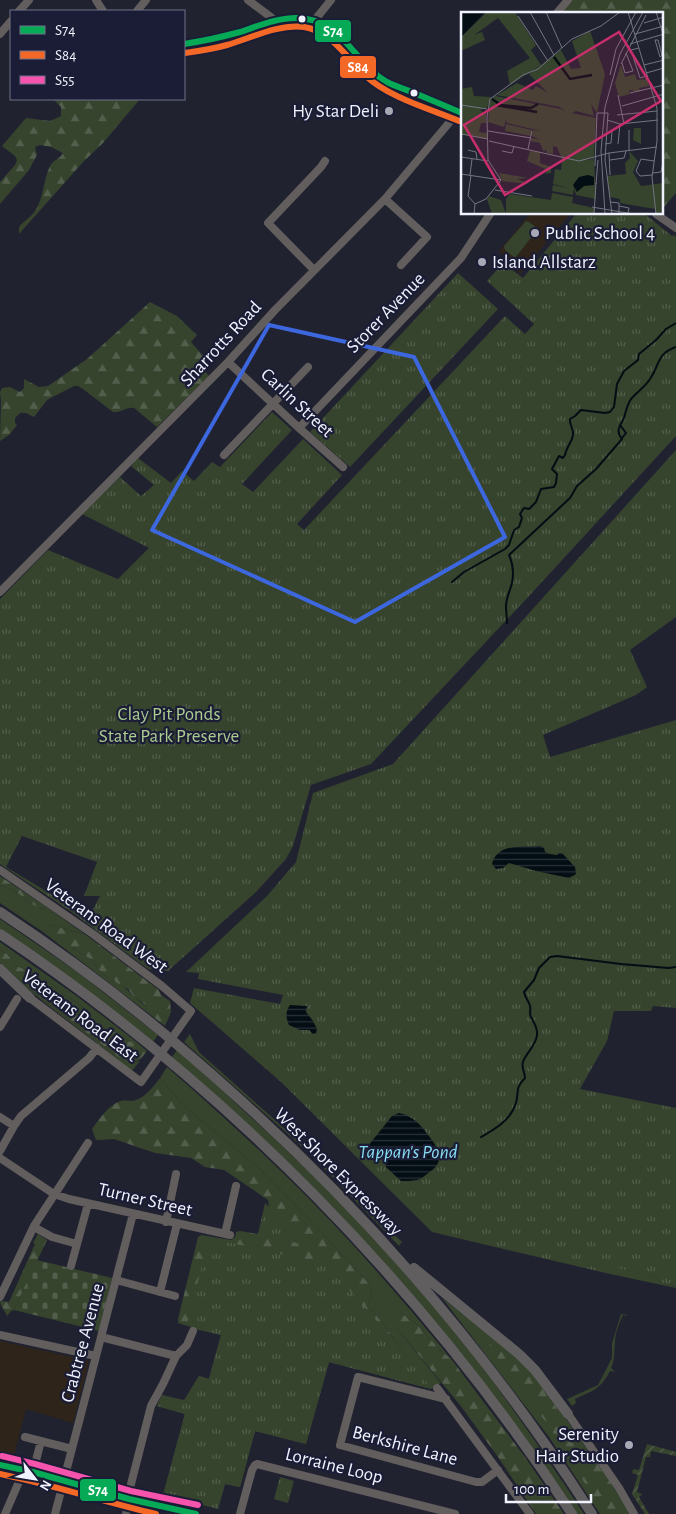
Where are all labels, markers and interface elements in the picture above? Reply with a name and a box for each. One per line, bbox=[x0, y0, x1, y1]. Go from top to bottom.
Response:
legend bbox=[10, 10, 185, 100]
inset map bbox=[461, 12, 664, 215]
unlabelled marker bbox=[297, 14, 307, 24]
line badge: S74 bbox=[314, 19, 352, 43]
text: S74 bbox=[55, 23, 76, 38]
text: S74 bbox=[323, 25, 343, 39]
text: S84 bbox=[55, 48, 76, 63]
line badge: S84 bbox=[339, 55, 377, 79]
text: S84 bbox=[348, 61, 368, 75]
text: S55 bbox=[55, 73, 75, 88]
unlabelled marker bbox=[409, 88, 419, 98]
place label: Hy Star Deli bbox=[292, 102, 379, 121]
marker: Hy Star Deli bbox=[383, 105, 395, 117]
place label: Public School 4 bbox=[545, 224, 655, 243]
marker: Public School 4 bbox=[529, 227, 541, 239]
place label: Island Allstarz bbox=[492, 253, 596, 272]
marker: Island Allstarz bbox=[476, 256, 488, 268]
street label: Storer Avenue bbox=[343, 269, 429, 357]
street label: Sharrotts Road bbox=[177, 298, 265, 390]
street label: Carlin Street bbox=[257, 365, 337, 441]
park label: Clay Pit Ponds State Park Preserve bbox=[99, 705, 239, 746]
street label: Veterans Road West bbox=[41, 875, 171, 977]
street label: Veterans Road East bbox=[19, 967, 141, 1065]
street label: West Shore Expressway bbox=[270, 1104, 406, 1240]
water label: Tappan's Pond bbox=[358, 1142, 458, 1162]
street label: Turner Street bbox=[96, 1180, 194, 1220]
street label: Crabtree Avenue bbox=[58, 1282, 108, 1404]
street label: Berkshire Lane bbox=[350, 1423, 460, 1469]
place label: Serenity Hair Studio bbox=[535, 1425, 619, 1466]
marker: Serenity Hair Studio bbox=[623, 1439, 635, 1451]
street label: Lorraine Loop bbox=[283, 1445, 385, 1487]
north arrow bbox=[10, 1454, 60, 1504]
scale bar bbox=[506, 1472, 591, 1504]
text: N bbox=[37, 1477, 54, 1493]
line badge: S74 bbox=[79, 1478, 117, 1502]
text: 100 m bbox=[514, 1482, 549, 1497]
text: S74 bbox=[88, 1484, 108, 1498]

